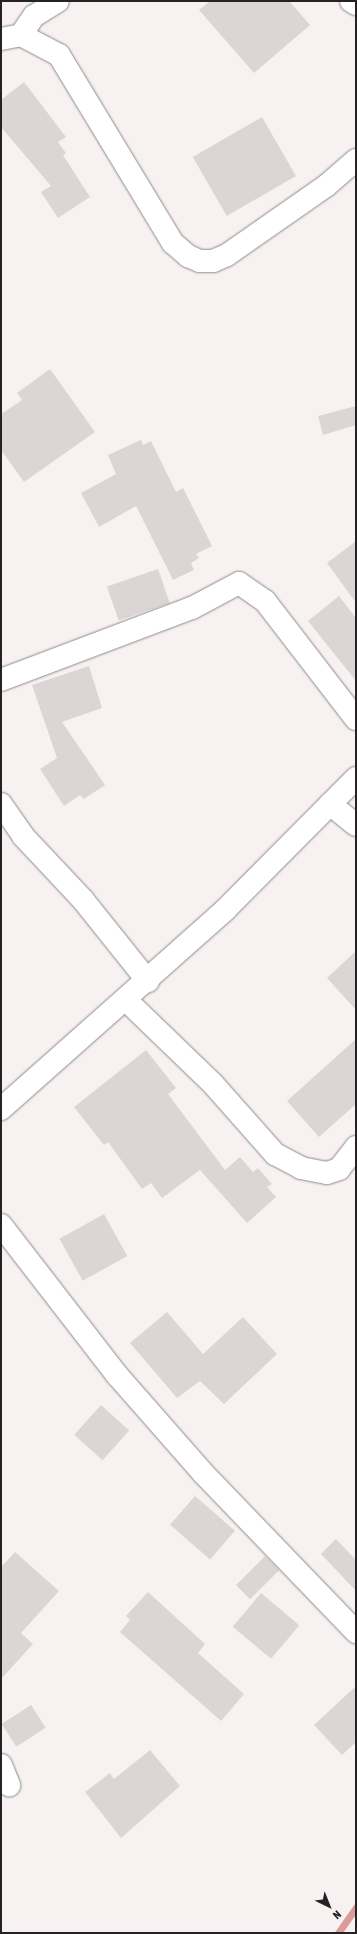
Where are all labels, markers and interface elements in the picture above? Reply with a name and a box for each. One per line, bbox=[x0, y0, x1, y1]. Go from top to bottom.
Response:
north arrow bbox=[309, 1886, 349, 1926]
text: N bbox=[331, 1908, 344, 1921]

